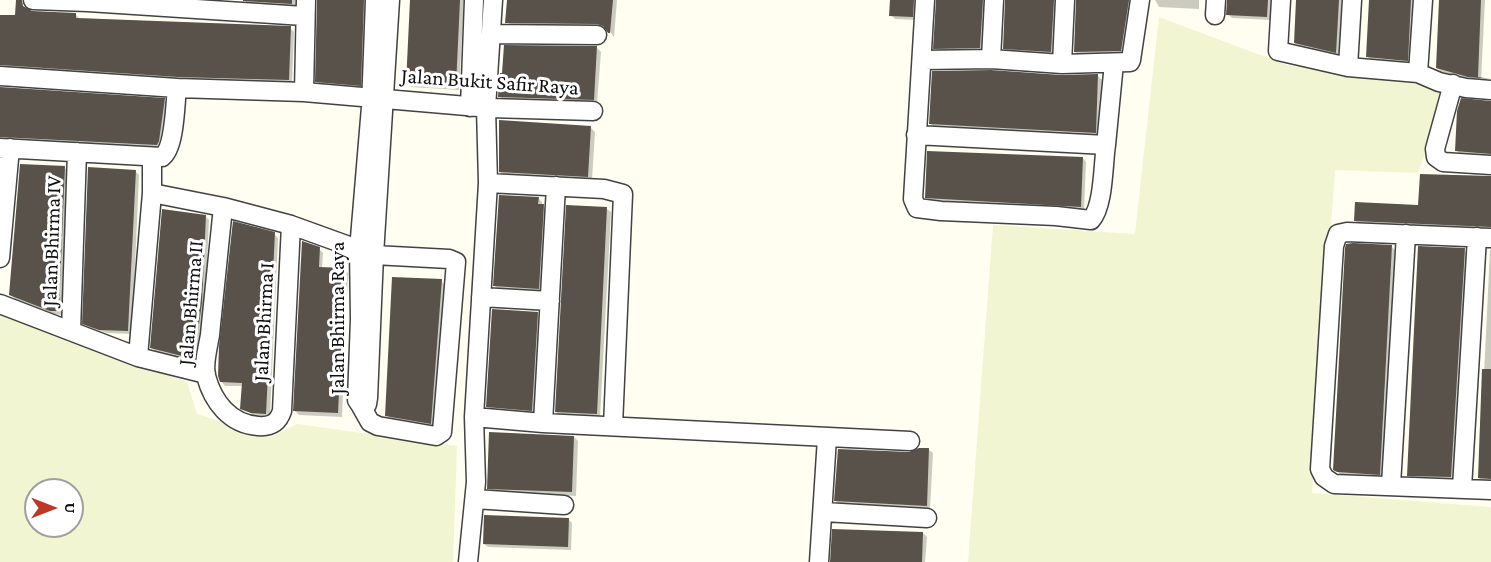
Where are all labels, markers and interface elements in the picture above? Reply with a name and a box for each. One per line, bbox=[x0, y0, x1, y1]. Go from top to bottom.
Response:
street label: Jalan Bukit Safir Raya bbox=[400, 63, 580, 101]
street label: Jalan Bhirma IV bbox=[37, 175, 67, 307]
street label: Jalan Bhirma II bbox=[173, 239, 209, 367]
street label: Jalan Bhirma Raya bbox=[325, 241, 351, 395]
street label: Jalan Bhirma I bbox=[248, 262, 280, 382]
north arrow bbox=[24, 478, 84, 538]
text: U bbox=[62, 503, 79, 513]

